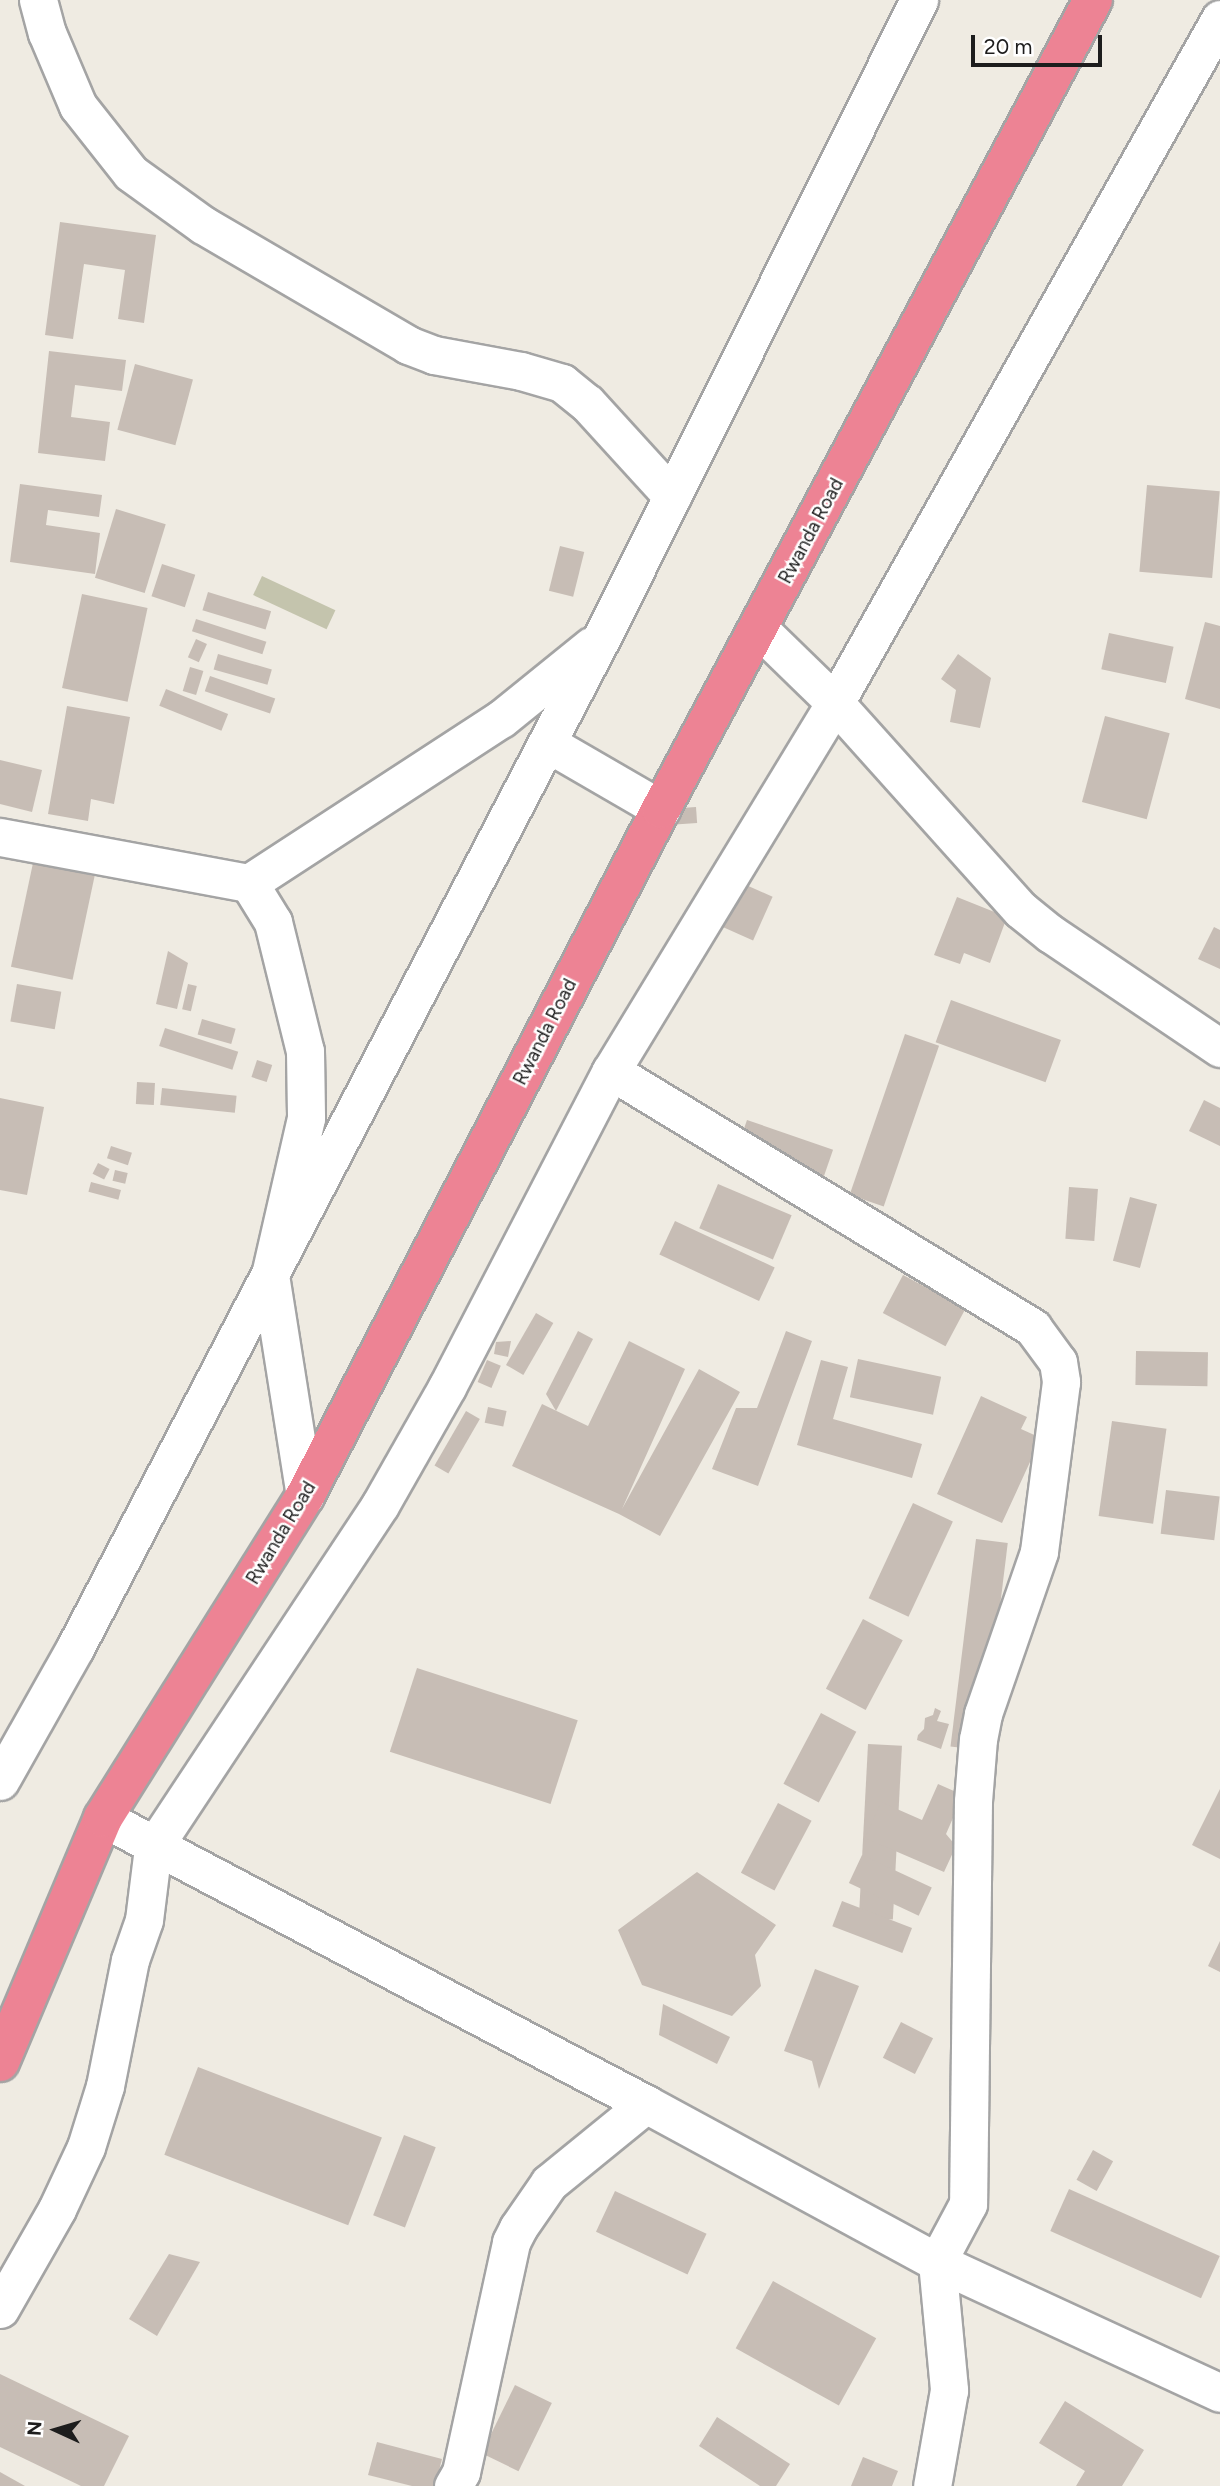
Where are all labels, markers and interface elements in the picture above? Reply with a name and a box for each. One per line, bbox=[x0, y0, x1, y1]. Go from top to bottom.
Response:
scale bar bbox=[975, 21, 1106, 65]
text: 20 m bbox=[984, 34, 1032, 59]
street label: Rwanda Road bbox=[774, 474, 848, 588]
street label: Rwanda Road bbox=[509, 975, 581, 1089]
street label: Rwanda Road bbox=[241, 1477, 321, 1589]
north arrow bbox=[21, 2395, 91, 2465]
text: N bbox=[23, 2420, 47, 2437]

